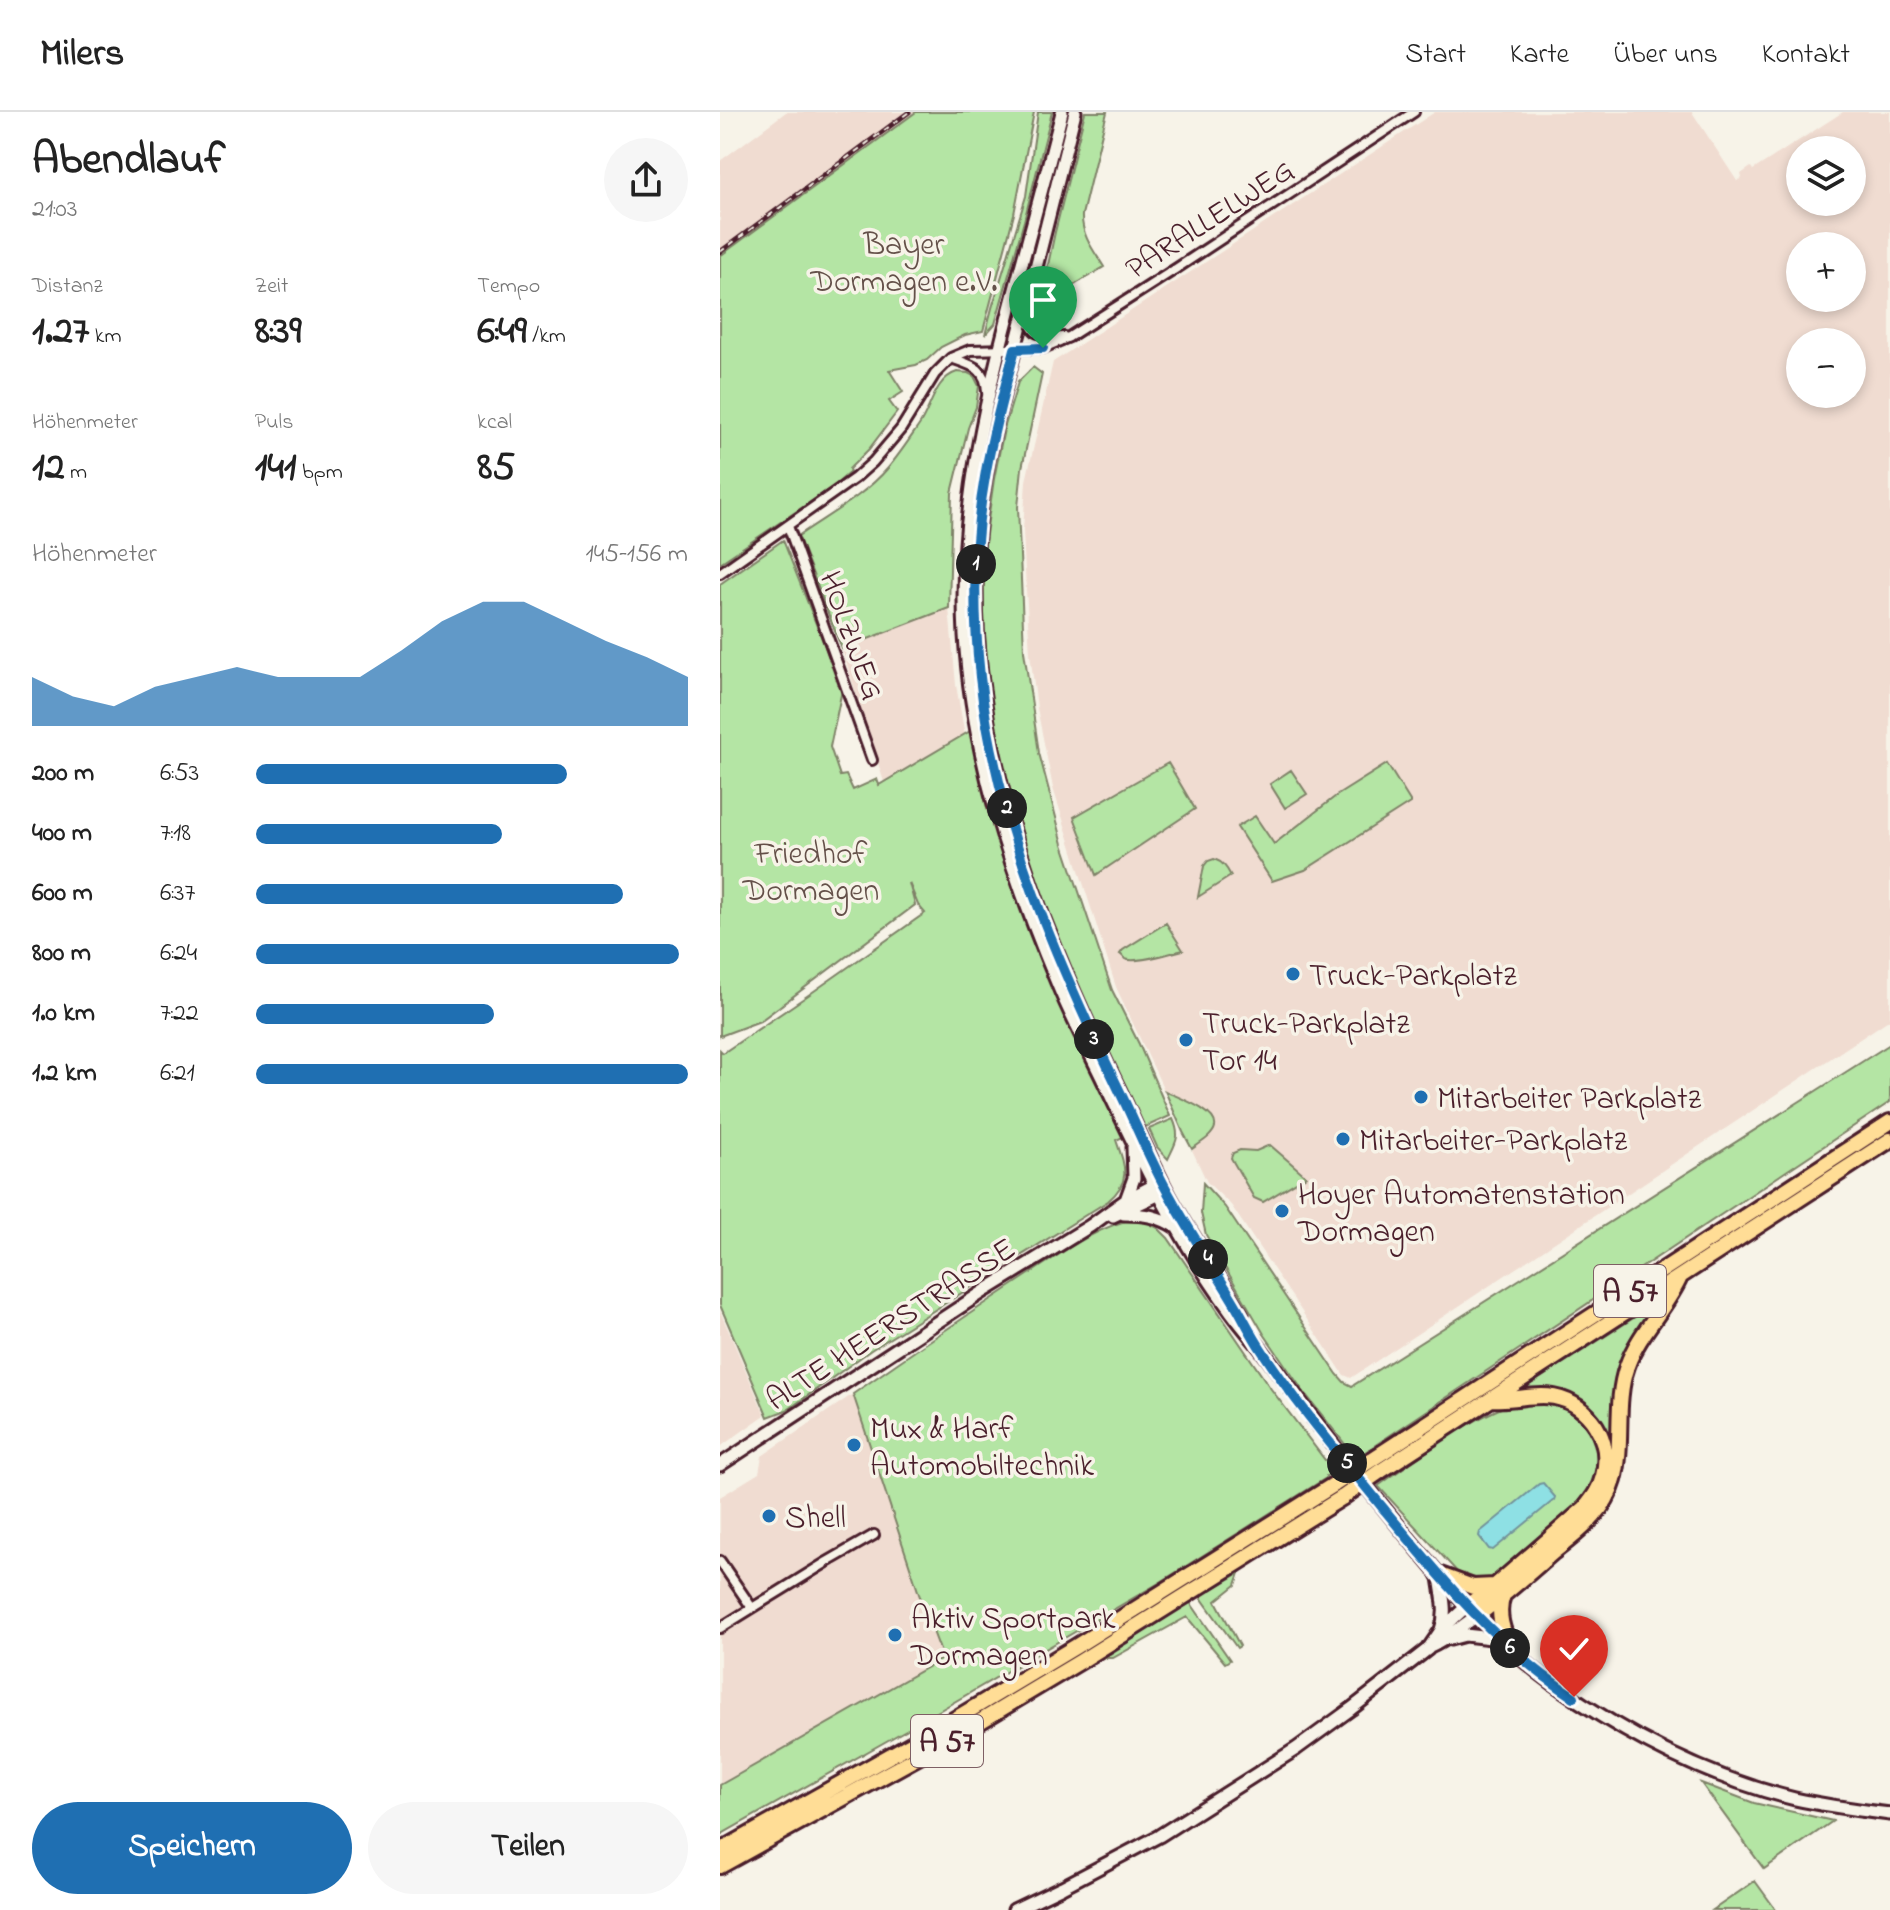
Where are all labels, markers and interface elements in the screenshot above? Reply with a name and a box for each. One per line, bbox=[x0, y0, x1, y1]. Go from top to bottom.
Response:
text: Milers bbox=[40, 27, 124, 83]
text: Start bbox=[1405, 35, 1466, 76]
text: Karte bbox=[1510, 35, 1569, 76]
text: Über uns bbox=[1613, 35, 1718, 76]
text: Kontakt bbox=[1762, 35, 1850, 76]
text: Abendlauf bbox=[32, 129, 225, 193]
map controls bbox=[1786, 136, 1866, 408]
button: layers bbox=[1786, 136, 1866, 216]
button: share bbox=[604, 138, 688, 222]
street label: PARALLELWEG bbox=[1117, 149, 1305, 293]
text: 21:03 bbox=[32, 191, 77, 229]
park label: Bayer Dormagen e.V. bbox=[809, 223, 998, 307]
button: + bbox=[1786, 232, 1866, 312]
pin bbox=[1009, 266, 1077, 348]
text: Distanz bbox=[32, 271, 103, 303]
text: Zeit bbox=[255, 271, 288, 303]
text: Tempo bbox=[477, 271, 540, 303]
icon: arrive bbox=[1021, 278, 1065, 322]
text: 1.27 bbox=[32, 303, 89, 362]
text: 8:39 bbox=[255, 303, 302, 362]
text: 6:49 bbox=[477, 303, 527, 362]
text: km bbox=[89, 321, 121, 353]
text: /km bbox=[527, 321, 566, 353]
button: − bbox=[1786, 328, 1866, 408]
text: Höhenmeter bbox=[32, 407, 138, 439]
text: Puls bbox=[255, 407, 294, 439]
text: kcal bbox=[477, 407, 512, 439]
text: 12 bbox=[32, 439, 65, 498]
text: 141 bbox=[255, 439, 297, 498]
text: 85 bbox=[477, 439, 515, 498]
text: m bbox=[65, 457, 87, 489]
text: bpm bbox=[297, 457, 343, 489]
text: Höhenmeter bbox=[32, 536, 157, 574]
text: 145–156 m bbox=[585, 536, 688, 574]
pin: 1 bbox=[956, 544, 996, 584]
text: 1 bbox=[973, 548, 980, 580]
street label: HOLZWEG bbox=[805, 565, 895, 707]
text: 200 m bbox=[32, 755, 94, 793]
text: 6:53 bbox=[160, 755, 199, 793]
pin: 2 bbox=[987, 788, 1027, 828]
text: 2 bbox=[1002, 792, 1012, 824]
text: 400 m bbox=[32, 815, 92, 853]
text: 7:18 bbox=[160, 815, 191, 853]
park label: Friedhof Dormagen bbox=[742, 832, 879, 916]
text: 600 m bbox=[32, 875, 93, 913]
text: 6:37 bbox=[160, 875, 195, 913]
text: 800 m bbox=[32, 935, 91, 973]
text: 6:24 bbox=[160, 935, 197, 973]
place label: Truck-Parkplatz bbox=[1309, 954, 1517, 1001]
marker: Truck-Parkplatz bbox=[1284, 965, 1302, 983]
text: 1.0 km bbox=[32, 995, 95, 1033]
text: 7:22 bbox=[160, 995, 199, 1033]
place label: Truck-Parkplatz Tor 14 bbox=[1202, 1002, 1410, 1086]
pin: 3 bbox=[1074, 1019, 1114, 1059]
text: 3 bbox=[1089, 1023, 1099, 1055]
marker: Truck-Parkplatz Tor 14 bbox=[1177, 1031, 1195, 1049]
text: 1.2 km bbox=[32, 1055, 97, 1093]
text: 6:21 bbox=[160, 1055, 195, 1093]
place label: Mitarbeiter Parkplatz bbox=[1437, 1077, 1702, 1124]
marker: Mitarbeiter Parkplatz bbox=[1412, 1088, 1430, 1106]
place label: Mitarbeiter-Parkplatz bbox=[1359, 1119, 1628, 1166]
marker: Mitarbeiter-Parkplatz bbox=[1334, 1130, 1352, 1148]
place label: Hoyer Automatenstation Dormagen bbox=[1297, 1173, 1625, 1257]
marker: Hoyer Automatenstation Dormagen bbox=[1273, 1202, 1291, 1220]
street label: ALTE HEERSTRASSE bbox=[758, 1227, 1026, 1424]
pin: 4 bbox=[1188, 1239, 1228, 1279]
text: 4 bbox=[1203, 1243, 1213, 1275]
road number: A 57 bbox=[1594, 1265, 1666, 1317]
place label: Mux & Harf Automobiltechnik bbox=[870, 1407, 1095, 1491]
marker: Mux & Harf Automobiltechnik bbox=[845, 1436, 863, 1454]
pin: 5 bbox=[1327, 1443, 1367, 1483]
text: 5 bbox=[1341, 1447, 1353, 1479]
place label: Shell bbox=[785, 1496, 846, 1543]
marker: Shell bbox=[760, 1507, 778, 1525]
place label: Aktiv Sportpark Dormagen bbox=[910, 1597, 1116, 1681]
pin bbox=[1540, 1615, 1608, 1697]
marker: Aktiv Sportpark Dormagen bbox=[886, 1626, 904, 1644]
icon: check bbox=[1552, 1627, 1596, 1671]
pin: 6 bbox=[1490, 1628, 1530, 1668]
text: 6 bbox=[1505, 1632, 1515, 1664]
road number: A 57 bbox=[911, 1715, 983, 1767]
button: Speichern bbox=[32, 1802, 352, 1894]
button: Teilen bbox=[368, 1802, 688, 1894]

